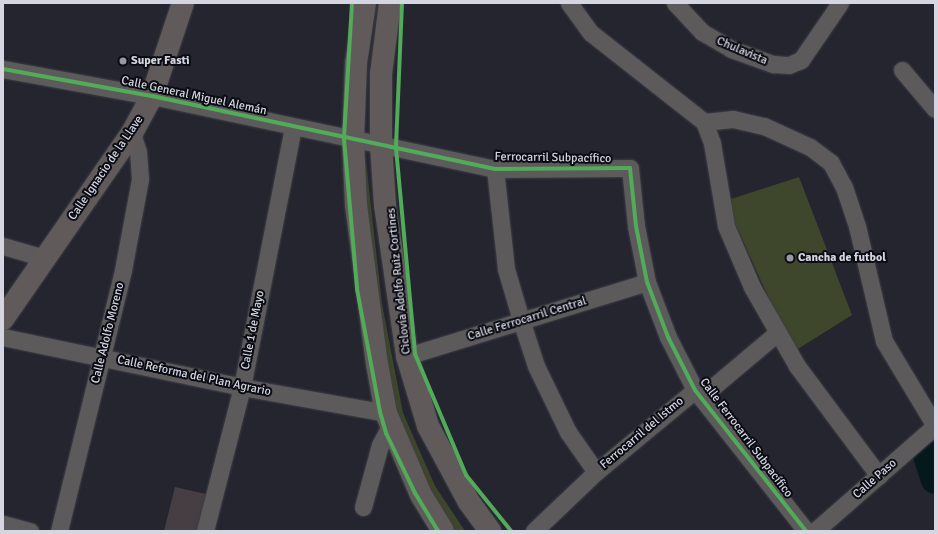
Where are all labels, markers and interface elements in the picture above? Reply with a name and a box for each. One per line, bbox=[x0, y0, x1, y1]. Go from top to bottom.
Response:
street label: Chulavista bbox=[714, 34, 770, 68]
place label: Super Fasti bbox=[131, 54, 190, 68]
marker: Super Fasti bbox=[118, 56, 128, 66]
street label: Calle General Miguel Alemán bbox=[120, 74, 268, 118]
street label: Calle Ignacio de la Llave bbox=[66, 113, 146, 223]
street label: Ferrocarril Subpacífico bbox=[495, 150, 611, 166]
street label: Ciclovía Adolfo Ruiz Cortines bbox=[384, 207, 414, 355]
place label: Cancha de futbol bbox=[798, 251, 886, 265]
marker: Cancha de futbol bbox=[785, 253, 795, 263]
street label: Calle Adolfo Moreno bbox=[88, 281, 128, 385]
street label: Calle 1 de Mayo bbox=[238, 289, 268, 371]
street label: Calle Ferrocarril Central bbox=[466, 294, 588, 344]
street label: Calle Reforma del Plan Agrario bbox=[116, 353, 272, 399]
street label: Calle Ferrocarril Subpacífico bbox=[697, 376, 795, 500]
street label: Ferrocarril del Istmo bbox=[597, 394, 687, 472]
street label: Calle Paso bbox=[850, 456, 900, 502]

